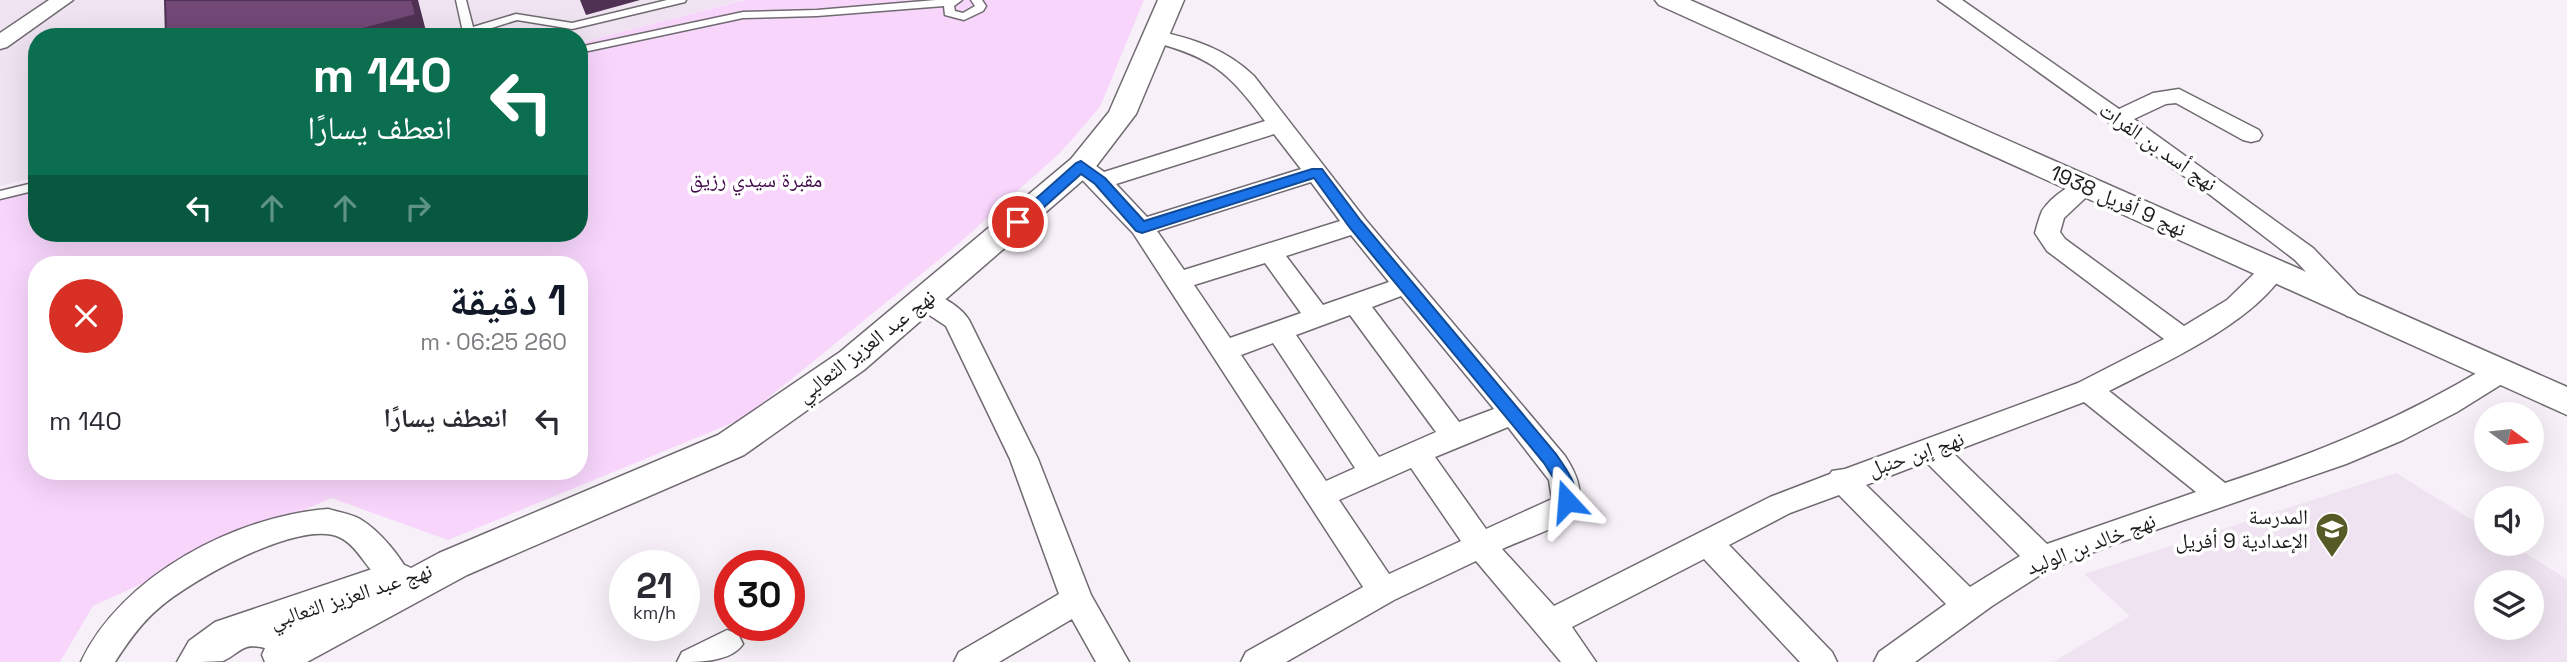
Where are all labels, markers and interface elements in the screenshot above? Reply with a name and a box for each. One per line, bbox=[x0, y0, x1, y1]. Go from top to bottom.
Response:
text: 140 m bbox=[313, 44, 452, 106]
icon: left bbox=[476, 56, 567, 147]
street label: نهج أسد بن الفرات bbox=[2094, 96, 2223, 197]
text: انعطف يسارًا bbox=[308, 108, 452, 148]
street label: نهج 9 أفريل 1938 bbox=[2046, 158, 2190, 243]
park label: مقبرة سيدي رزيق bbox=[690, 166, 822, 196]
icon: left bbox=[180, 189, 218, 227]
icon: ahead bbox=[253, 189, 291, 227]
icon: ahead bbox=[326, 189, 364, 227]
icon: right bbox=[399, 189, 437, 227]
pin bbox=[988, 192, 1048, 252]
icon: arrive bbox=[999, 203, 1037, 241]
text: 1 دقيقة bbox=[449, 274, 567, 327]
button: close bbox=[49, 279, 123, 353]
street label: نهج عبد العزيز الثعالبي bbox=[791, 283, 943, 411]
text: 260 m · 06:25 bbox=[420, 327, 567, 357]
text: انعطف يسارًا bbox=[384, 401, 508, 435]
icon: left bbox=[529, 402, 567, 440]
north arrow bbox=[2474, 402, 2544, 472]
map controls bbox=[2474, 402, 2544, 640]
text: 140 m bbox=[49, 404, 122, 438]
street label: نهج إبن حنبل bbox=[1864, 425, 1968, 483]
position arrow bbox=[1530, 464, 1604, 538]
button: sound bbox=[2474, 486, 2544, 556]
place label: المدرسة الإعدادية 9 أفريل bbox=[2176, 503, 2308, 554]
street label: نهج خالد بن الوليد bbox=[2022, 506, 2159, 581]
school or university icon: المدرسة الإعدادية 9 أفريل bbox=[2313, 510, 2351, 559]
speed limit sign: 30 bbox=[714, 550, 805, 641]
street label: نهج عبد العزيز الثعالبي bbox=[266, 557, 436, 638]
text: 21 bbox=[636, 564, 673, 608]
button: layers bbox=[2474, 570, 2544, 640]
text: km/h bbox=[633, 601, 676, 624]

